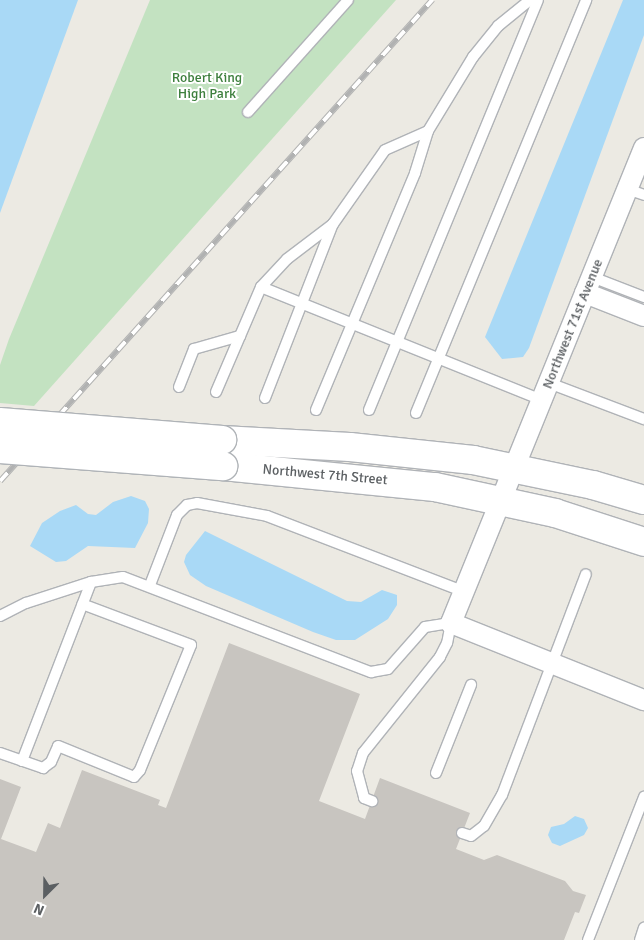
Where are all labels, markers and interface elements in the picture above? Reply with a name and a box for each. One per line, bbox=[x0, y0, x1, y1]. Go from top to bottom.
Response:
park label: Robert King High Park bbox=[172, 70, 242, 102]
street label: Northwest 71st Avenue bbox=[539, 257, 607, 391]
street label: Northwest 7th Street bbox=[262, 461, 388, 489]
north arrow bbox=[20, 870, 70, 920]
text: N bbox=[31, 900, 47, 919]

